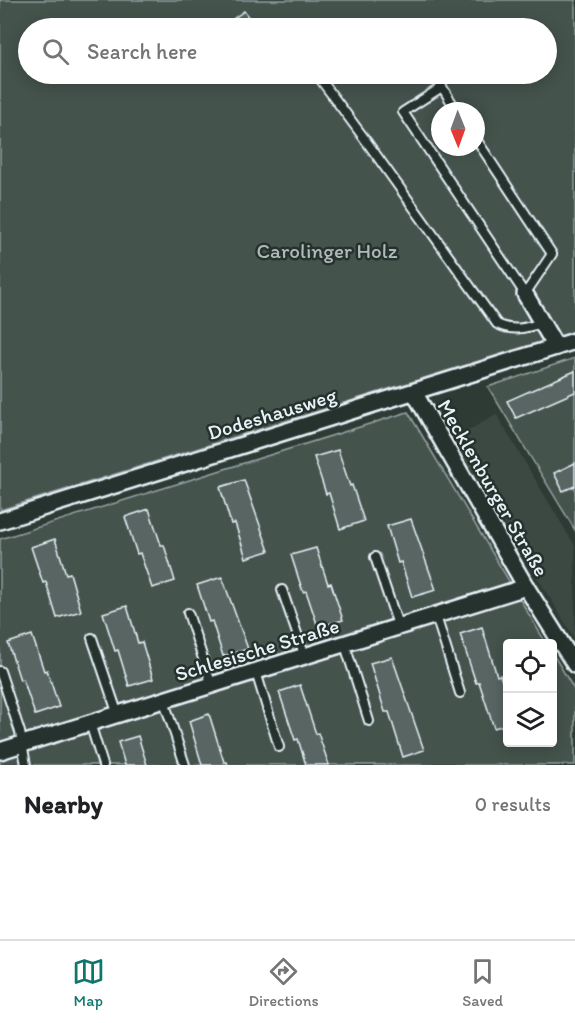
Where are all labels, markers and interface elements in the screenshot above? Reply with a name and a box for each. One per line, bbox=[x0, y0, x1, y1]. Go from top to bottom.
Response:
search box bbox=[18, 18, 557, 84]
icon: search bbox=[39, 35, 72, 68]
text: Search here bbox=[87, 38, 197, 65]
north arrow bbox=[431, 102, 485, 156]
park label: Carolinger Holz bbox=[257, 238, 398, 263]
street label: Dodeshausweg bbox=[204, 382, 340, 445]
street label: Mecklenburger Straße bbox=[432, 395, 554, 581]
street label: Schlesische Straße bbox=[172, 613, 342, 686]
map controls bbox=[503, 639, 557, 747]
button: locate bbox=[503, 639, 557, 693]
button: layers bbox=[503, 693, 557, 747]
text: Nearby bbox=[24, 788, 103, 820]
text: 0 results bbox=[475, 792, 551, 816]
tab: Map bbox=[72, 955, 105, 1010]
tab: Directions bbox=[248, 955, 319, 1010]
tab: Saved bbox=[462, 955, 503, 1010]

